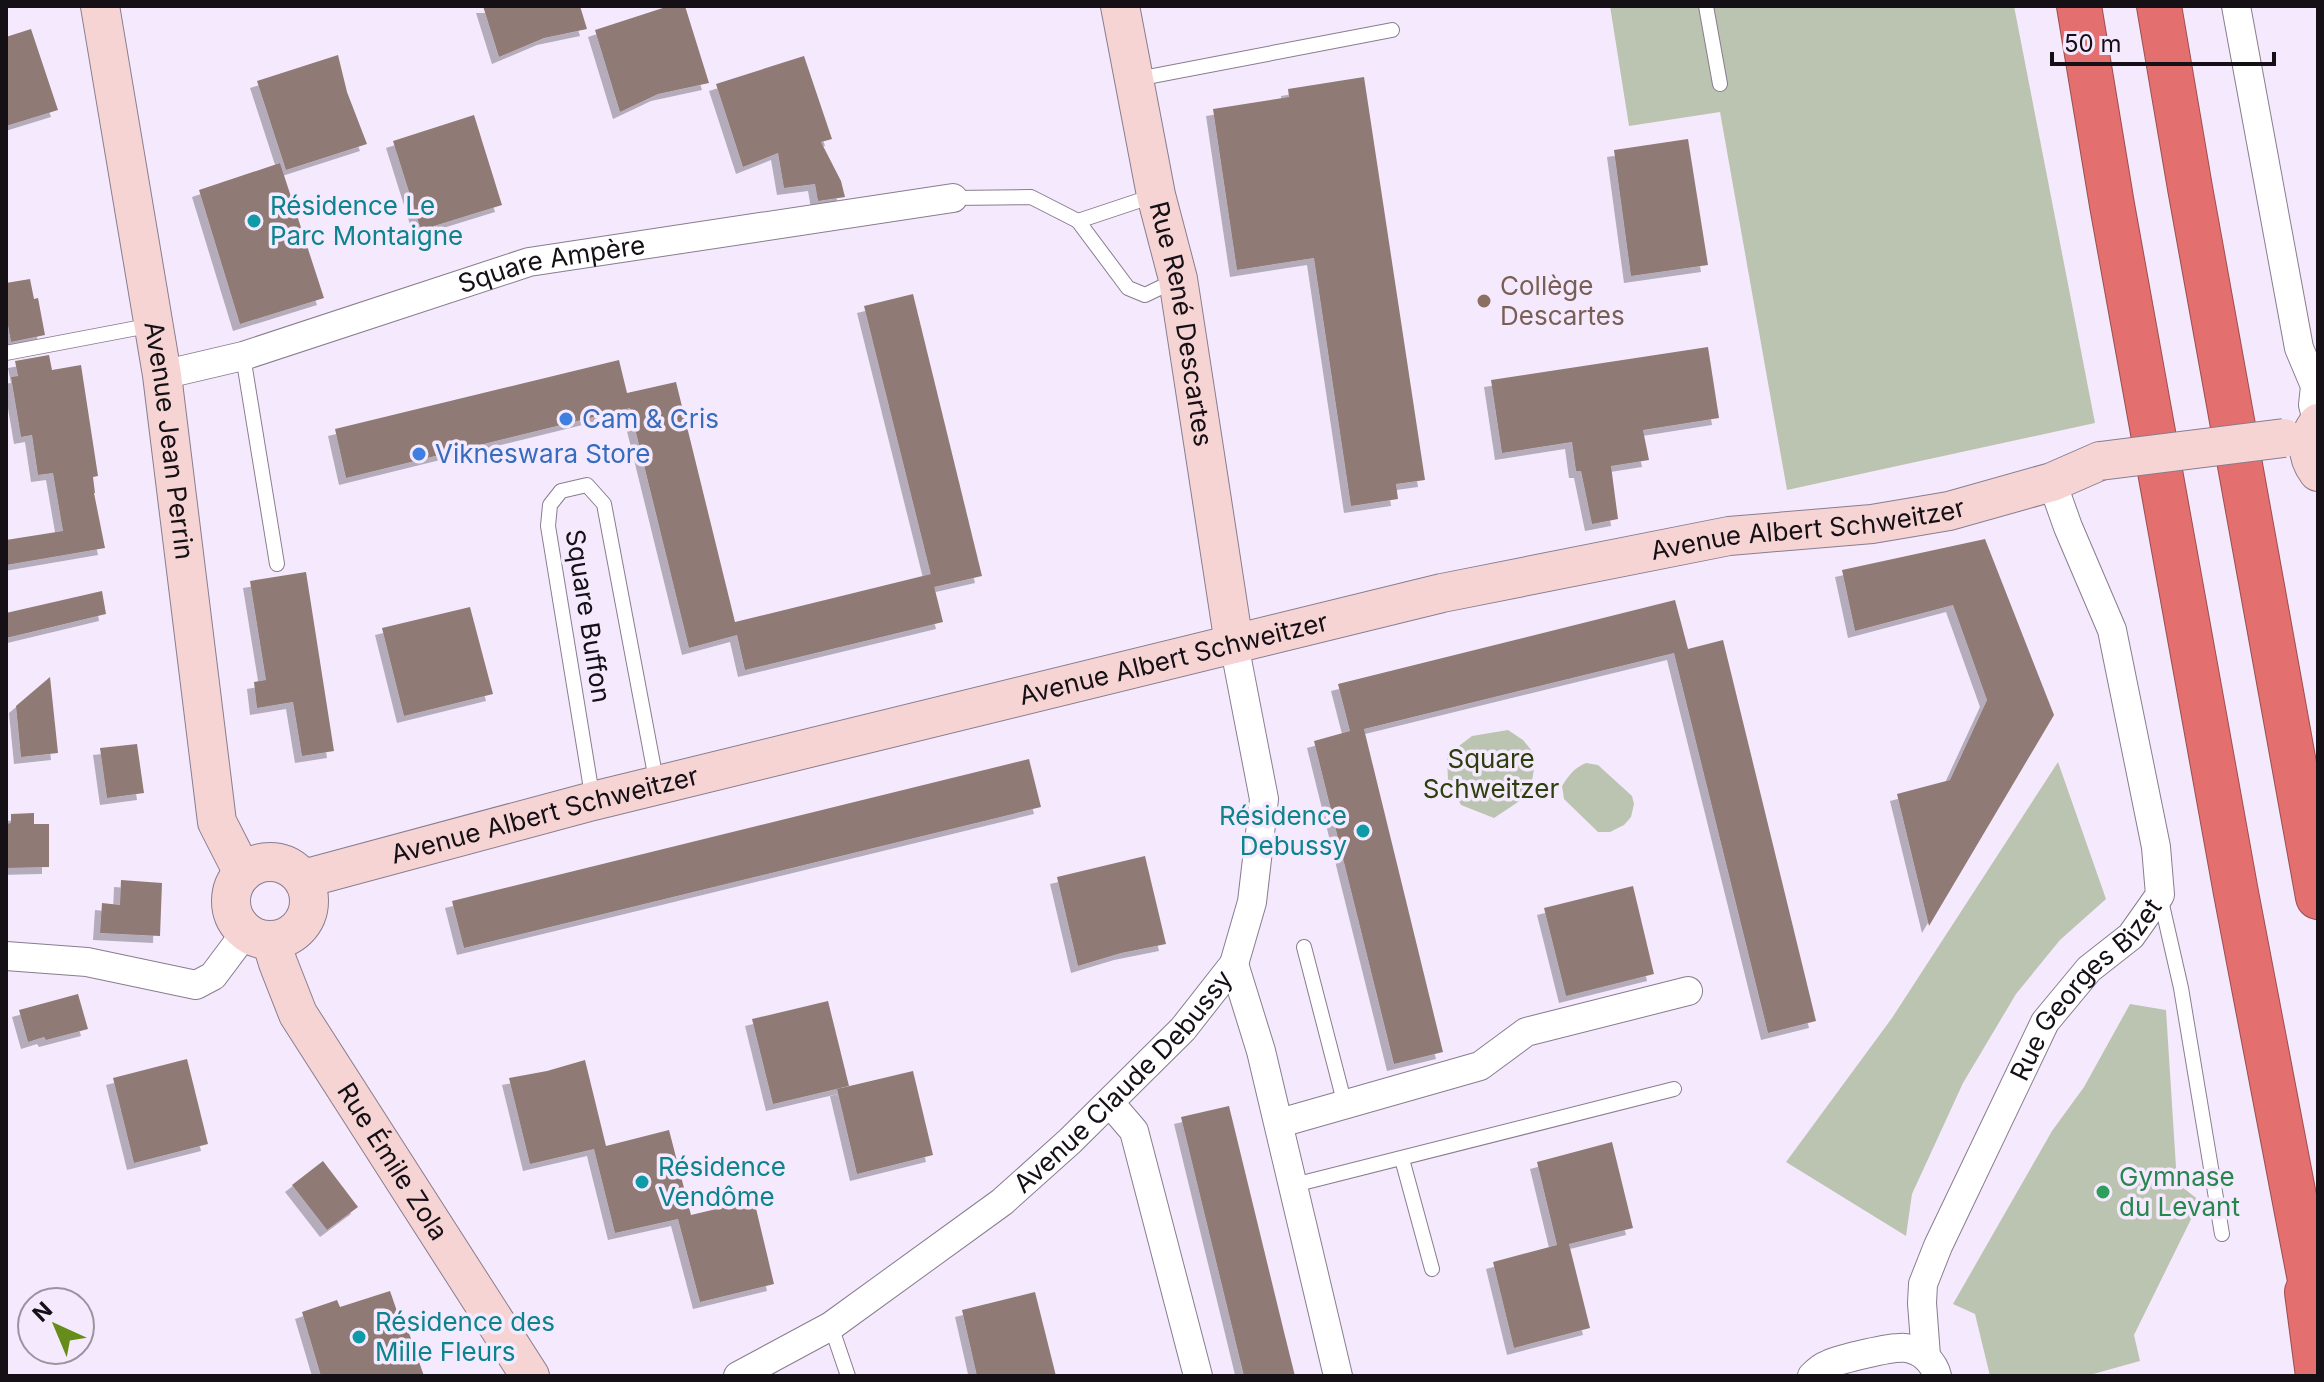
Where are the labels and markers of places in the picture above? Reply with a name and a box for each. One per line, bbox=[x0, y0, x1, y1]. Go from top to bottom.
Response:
place label: Résidence Le Parc Montaigne bbox=[270, 190, 463, 251]
marker: Résidence Le Parc Montaigne bbox=[245, 212, 263, 230]
place label: Collège Descartes bbox=[1500, 270, 1625, 331]
marker: Collège Descartes bbox=[1475, 292, 1493, 310]
place label: Cam & Cris bbox=[582, 403, 719, 434]
marker: Cam & Cris bbox=[557, 410, 575, 428]
place label: Vikneswara Store bbox=[435, 438, 650, 469]
marker: Vikneswara Store bbox=[410, 445, 428, 463]
place label: Résidence Debussy bbox=[1219, 800, 1347, 861]
marker: Résidence Debussy bbox=[1354, 822, 1372, 840]
place label: Résidence Vendôme bbox=[658, 1151, 786, 1212]
place label: Gymnase du Levant bbox=[2119, 1161, 2240, 1222]
marker: Résidence Vendôme bbox=[633, 1173, 651, 1191]
marker: Gymnase du Levant bbox=[2094, 1183, 2112, 1201]
place label: Résidence des Mille Fleurs bbox=[375, 1306, 555, 1367]
marker: Résidence des Mille Fleurs bbox=[350, 1328, 368, 1346]

